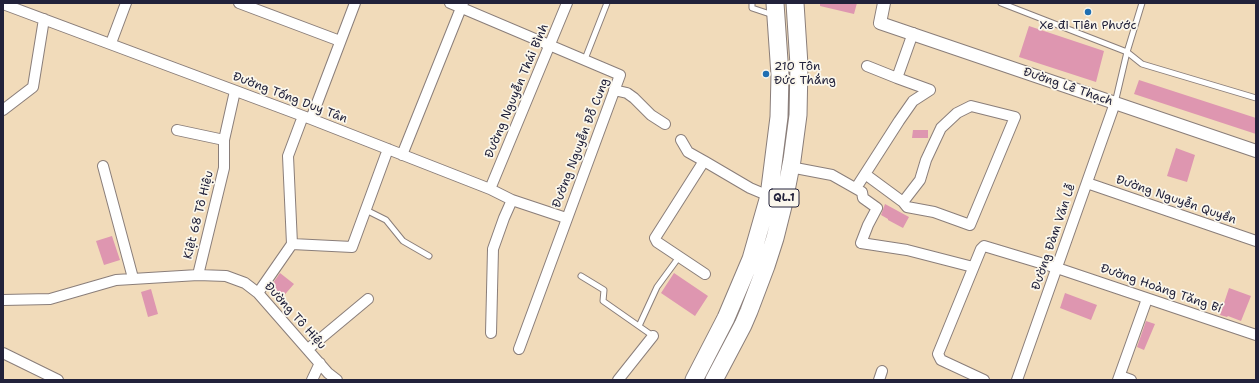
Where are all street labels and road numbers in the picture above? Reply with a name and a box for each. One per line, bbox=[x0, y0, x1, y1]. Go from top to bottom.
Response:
street label: Đường Nguyễn Thái Bình bbox=[482, 22, 552, 160]
street label: Đường Lê Thạch bbox=[1021, 65, 1115, 109]
street label: Đường Tống Duy Tân bbox=[231, 69, 349, 127]
street label: Đường Nguyễn Đỗ Cung bbox=[550, 76, 612, 210]
street label: Kiệt 68 Tô Hiệu bbox=[181, 169, 217, 261]
street label: Đường Nguyễn Quyền bbox=[1114, 173, 1238, 227]
street label: Đường Đàm Văn Lễ bbox=[1029, 182, 1079, 292]
road number: QL.1 bbox=[769, 189, 799, 207]
street label: Đường Hoàng Tăng Bí bbox=[1098, 261, 1224, 317]
street label: Đường Tô Hiệu bbox=[261, 279, 329, 353]

